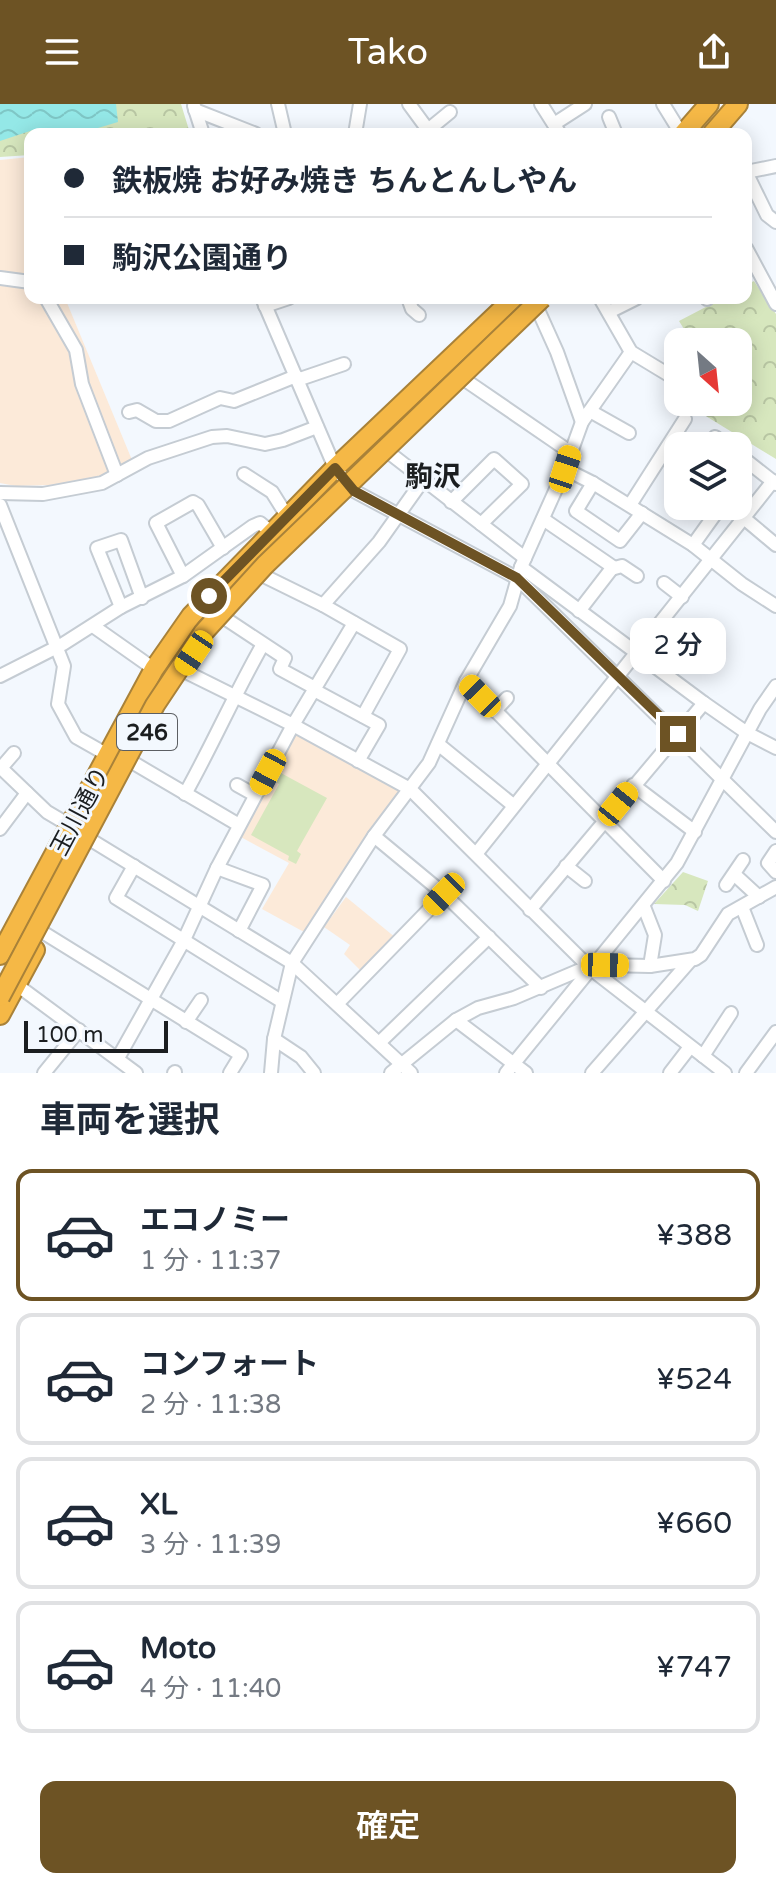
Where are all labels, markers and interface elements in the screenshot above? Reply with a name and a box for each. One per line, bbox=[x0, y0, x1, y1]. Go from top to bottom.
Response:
icon: menu bbox=[40, 30, 84, 74]
icon: share bbox=[692, 30, 736, 74]
text: Tako bbox=[348, 31, 428, 74]
text: 鉄板焼 お好み焼き ちんとんしやん bbox=[112, 163, 577, 200]
text: 駒沢公園通り bbox=[112, 240, 292, 277]
north arrow bbox=[664, 328, 752, 416]
map controls bbox=[664, 328, 752, 520]
button: layers bbox=[664, 432, 752, 520]
car bbox=[546, 442, 584, 496]
district label: 駒沢 bbox=[405, 460, 461, 494]
route start bbox=[191, 578, 227, 614]
callout: 2 分 bbox=[630, 618, 726, 674]
car bbox=[171, 626, 217, 680]
text: 2 分 bbox=[653, 630, 703, 661]
car bbox=[455, 670, 505, 722]
road number: 246 bbox=[117, 714, 177, 750]
route end bbox=[660, 716, 696, 752]
car bbox=[246, 745, 290, 799]
street label: 玉川通り bbox=[45, 762, 116, 860]
car bbox=[594, 778, 642, 830]
car bbox=[419, 868, 469, 920]
car bbox=[581, 953, 629, 977]
scale bar bbox=[24, 1017, 168, 1053]
text: 100 m bbox=[36, 1022, 103, 1048]
text: 車両を選択 bbox=[40, 1099, 220, 1142]
icon: car bbox=[44, 1199, 116, 1271]
text: エコノミー bbox=[140, 1202, 290, 1239]
text: ¥388 bbox=[656, 1217, 732, 1254]
text: 1 分 · 11:37 bbox=[140, 1245, 281, 1276]
icon: car bbox=[44, 1343, 116, 1415]
text: コンフォート bbox=[140, 1346, 319, 1383]
text: ¥524 bbox=[656, 1361, 732, 1398]
text: 2 分 · 11:38 bbox=[140, 1389, 281, 1420]
text: XL bbox=[140, 1486, 177, 1523]
icon: car bbox=[44, 1487, 116, 1559]
text: ¥660 bbox=[656, 1505, 732, 1542]
text: 3 分 · 11:39 bbox=[140, 1529, 281, 1560]
text: Moto bbox=[140, 1630, 216, 1667]
icon: car bbox=[44, 1631, 116, 1703]
text: ¥747 bbox=[656, 1649, 732, 1686]
text: 4 分 · 11:40 bbox=[140, 1673, 281, 1704]
button: 確定 bbox=[40, 1781, 736, 1873]

